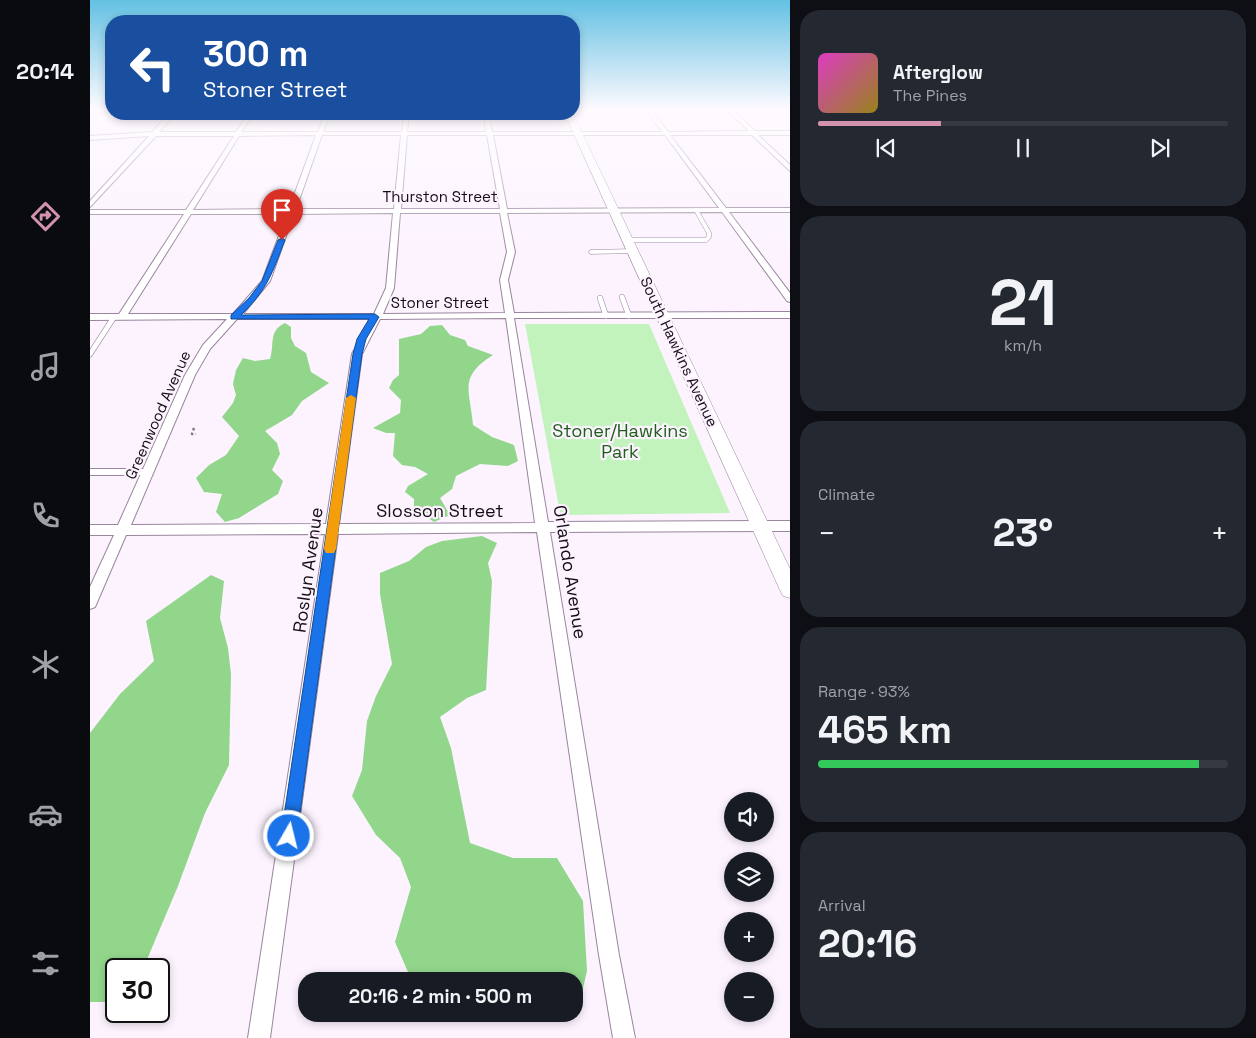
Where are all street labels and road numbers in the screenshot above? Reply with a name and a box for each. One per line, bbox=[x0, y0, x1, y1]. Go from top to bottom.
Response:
street label: Thurston Street bbox=[382, 187, 498, 206]
street label: South Hawkins Avenue bbox=[636, 274, 723, 430]
street label: Stoner Street bbox=[391, 293, 489, 312]
street label: Greenwood Avenue bbox=[121, 347, 195, 482]
street label: Slosson Street bbox=[376, 499, 504, 522]
street label: Orlando Avenue bbox=[549, 503, 592, 641]
street label: Roslyn Avenue bbox=[287, 506, 328, 634]

